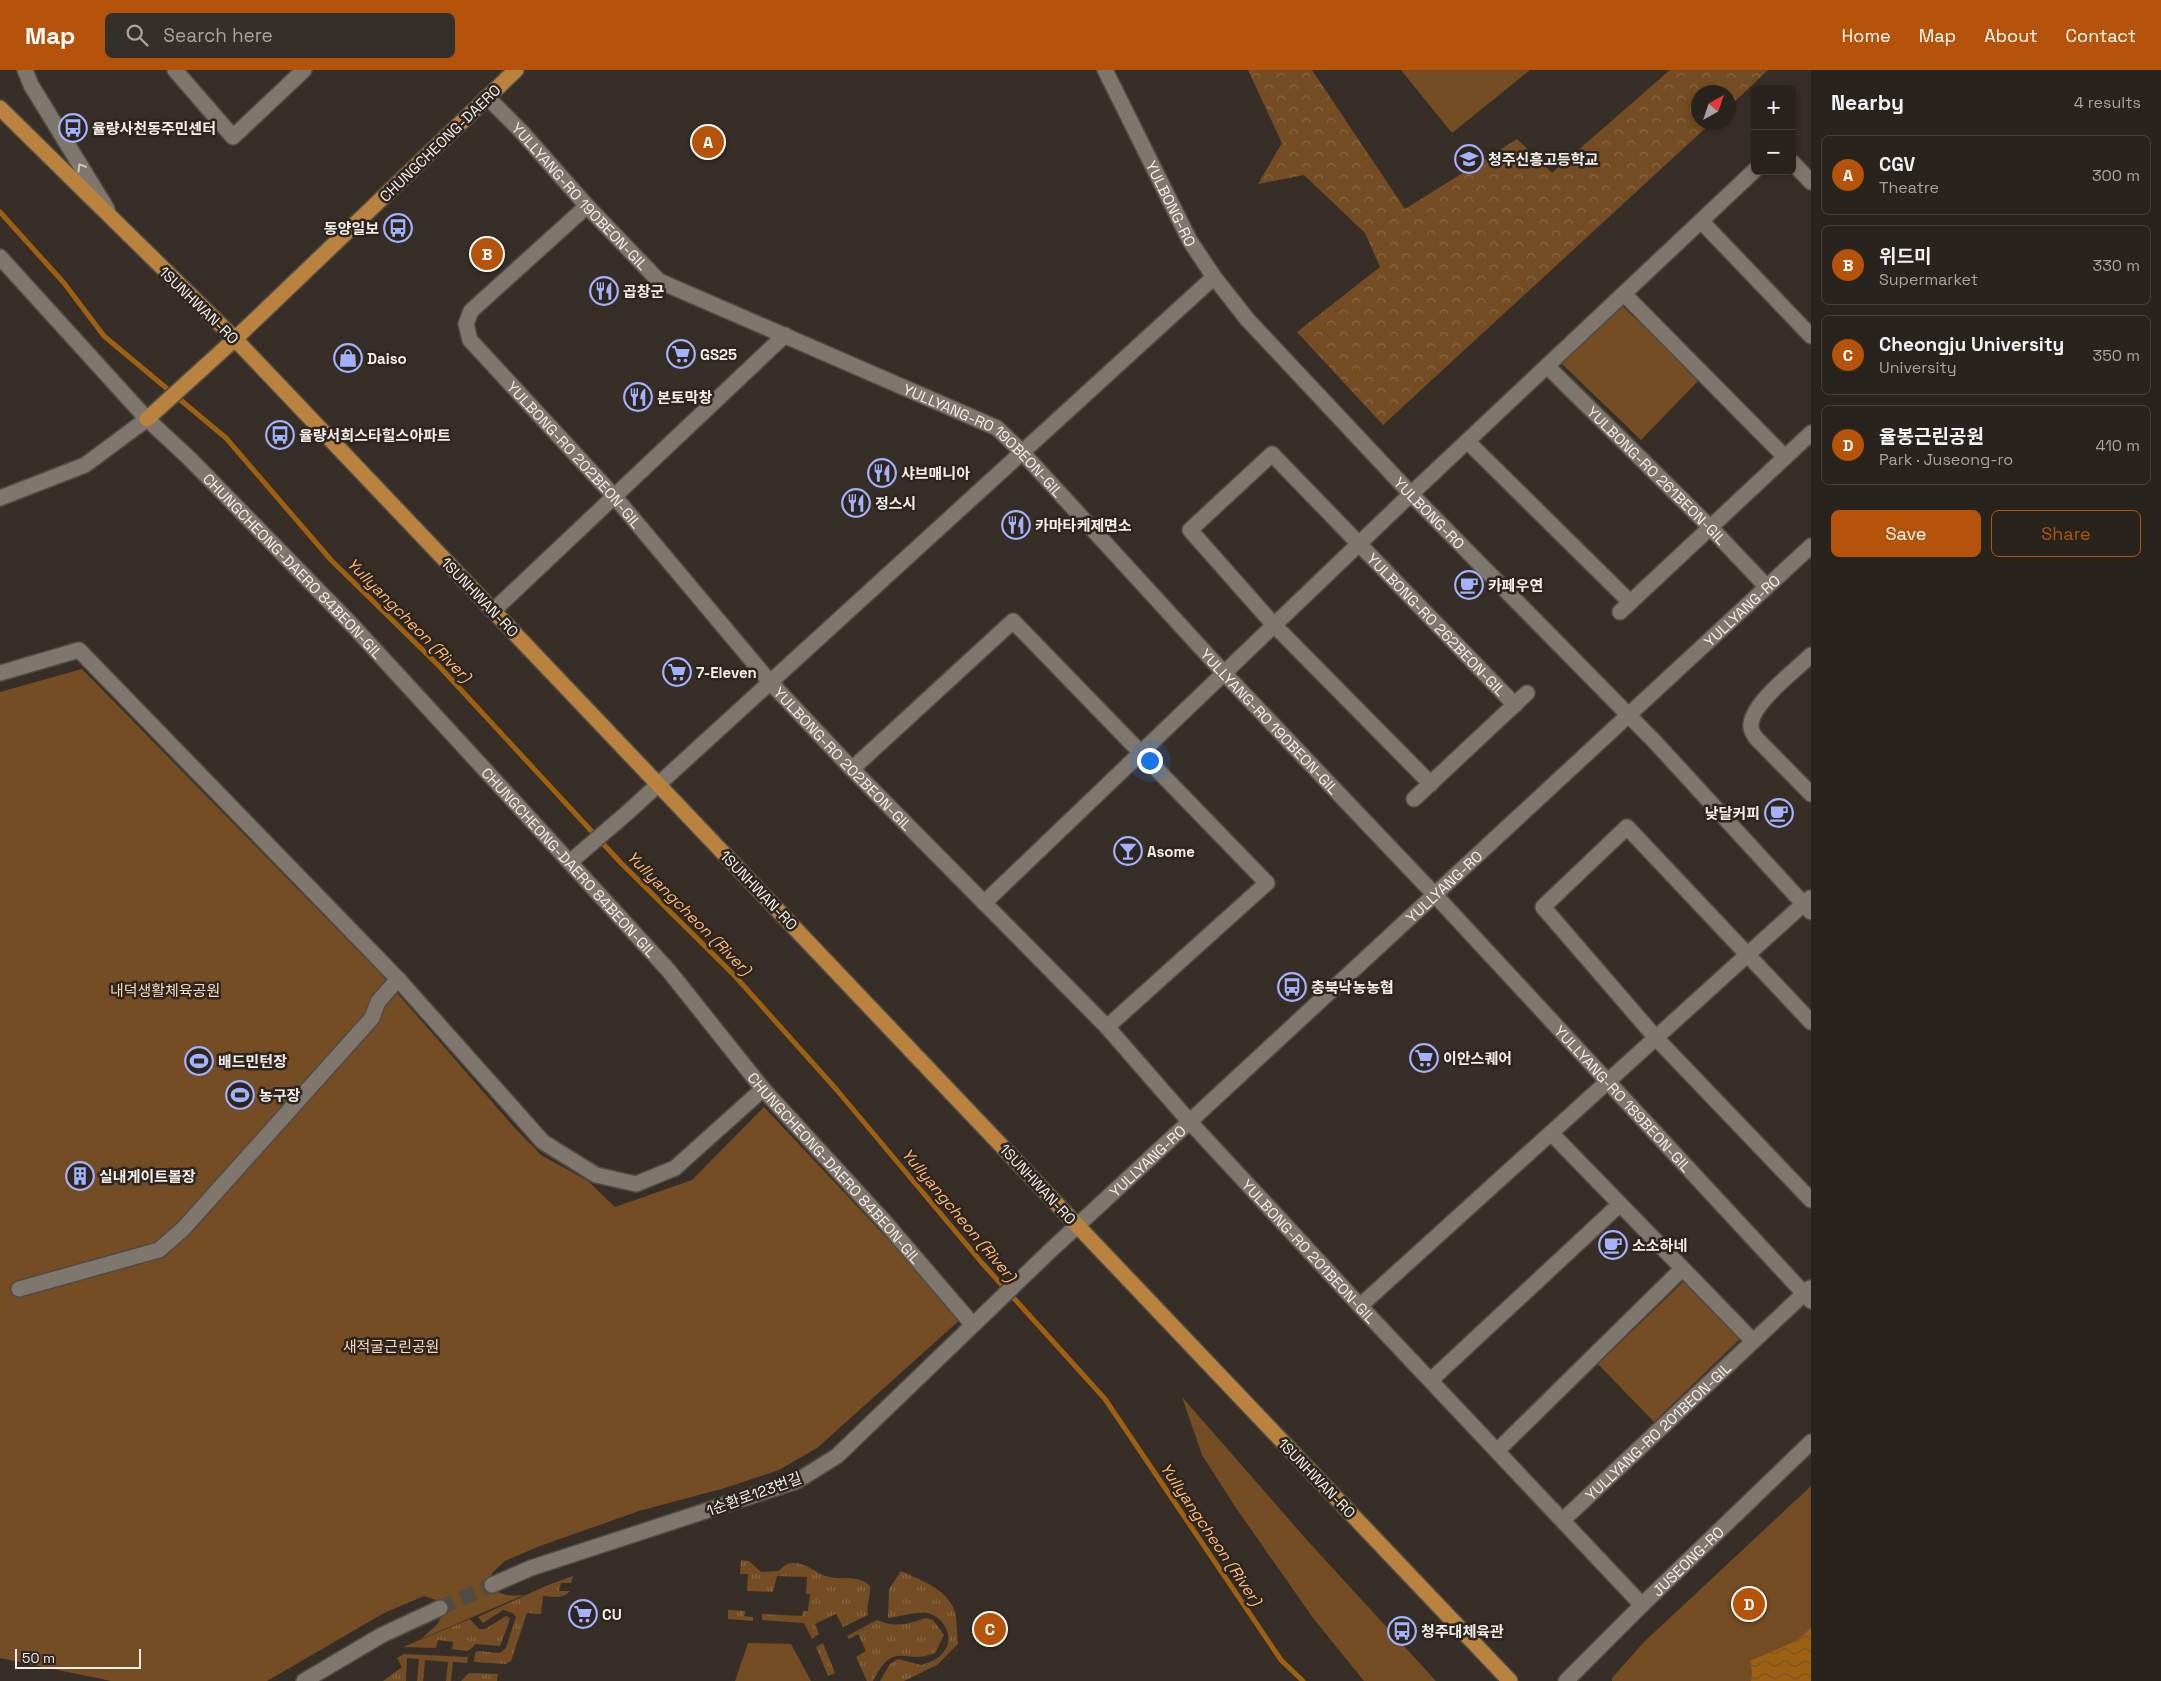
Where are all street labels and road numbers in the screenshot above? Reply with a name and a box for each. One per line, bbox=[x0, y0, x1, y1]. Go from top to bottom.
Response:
street label: CHUNGCHEONG-DAERO bbox=[375, 80, 505, 206]
street label: YULLYANG-RO 190BEON-GIL bbox=[508, 118, 653, 274]
street label: YULBONG-RO bbox=[1142, 157, 1201, 250]
street label: 1SUNHWAN-RO bbox=[155, 262, 243, 348]
street label: YULBONG-RO 202BEON-GIL bbox=[503, 377, 646, 532]
street label: YULLYANG-RO 190BEON-GIL bbox=[900, 379, 1068, 501]
street label: YULBONG-RO 261BEON-GIL bbox=[1583, 402, 1731, 548]
street label: CHUNGCHEONG-DAERO 84BEON-GIL bbox=[199, 469, 387, 662]
street label: YULBONG-RO bbox=[1390, 473, 1469, 553]
street label: YULBONG-RO 262BEON-GIL bbox=[1363, 549, 1510, 700]
street label: 1SUNHWAN-RO bbox=[437, 553, 523, 641]
street label: YULLYANG-RO bbox=[1699, 570, 1784, 650]
street label: YULLYANG-RO 190BEON-GIL bbox=[1197, 644, 1343, 798]
street label: YULBONG-RO 202BEON-GIL bbox=[770, 683, 917, 834]
street label: CHUNGCHEONG-DAERO 84BEON-GIL bbox=[478, 763, 661, 961]
street label: 1SUNHWAN-RO bbox=[716, 846, 802, 934]
street label: YULLYANG-RO bbox=[1402, 846, 1486, 926]
street label: YULLYANG-RO 189BEON-GIL bbox=[1551, 1021, 1696, 1176]
street label: CHUNGCHEONG-DAERO 84BEON-GIL bbox=[744, 1068, 926, 1267]
street label: YULLYANG-RO bbox=[1105, 1121, 1190, 1201]
street label: 1SUNHWAN-RO bbox=[996, 1140, 1080, 1228]
street label: YULBONG-RO 201BEON-GIL bbox=[1238, 1175, 1380, 1327]
street label: YULLYANG-RO 201BEON-GIL bbox=[1581, 1358, 1735, 1504]
street label: 1SUNHWAN-RO bbox=[1274, 1434, 1360, 1522]
street label: 1순환로123번길 bbox=[704, 1468, 804, 1520]
street label: JUSEONG-RO bbox=[1648, 1522, 1728, 1600]

